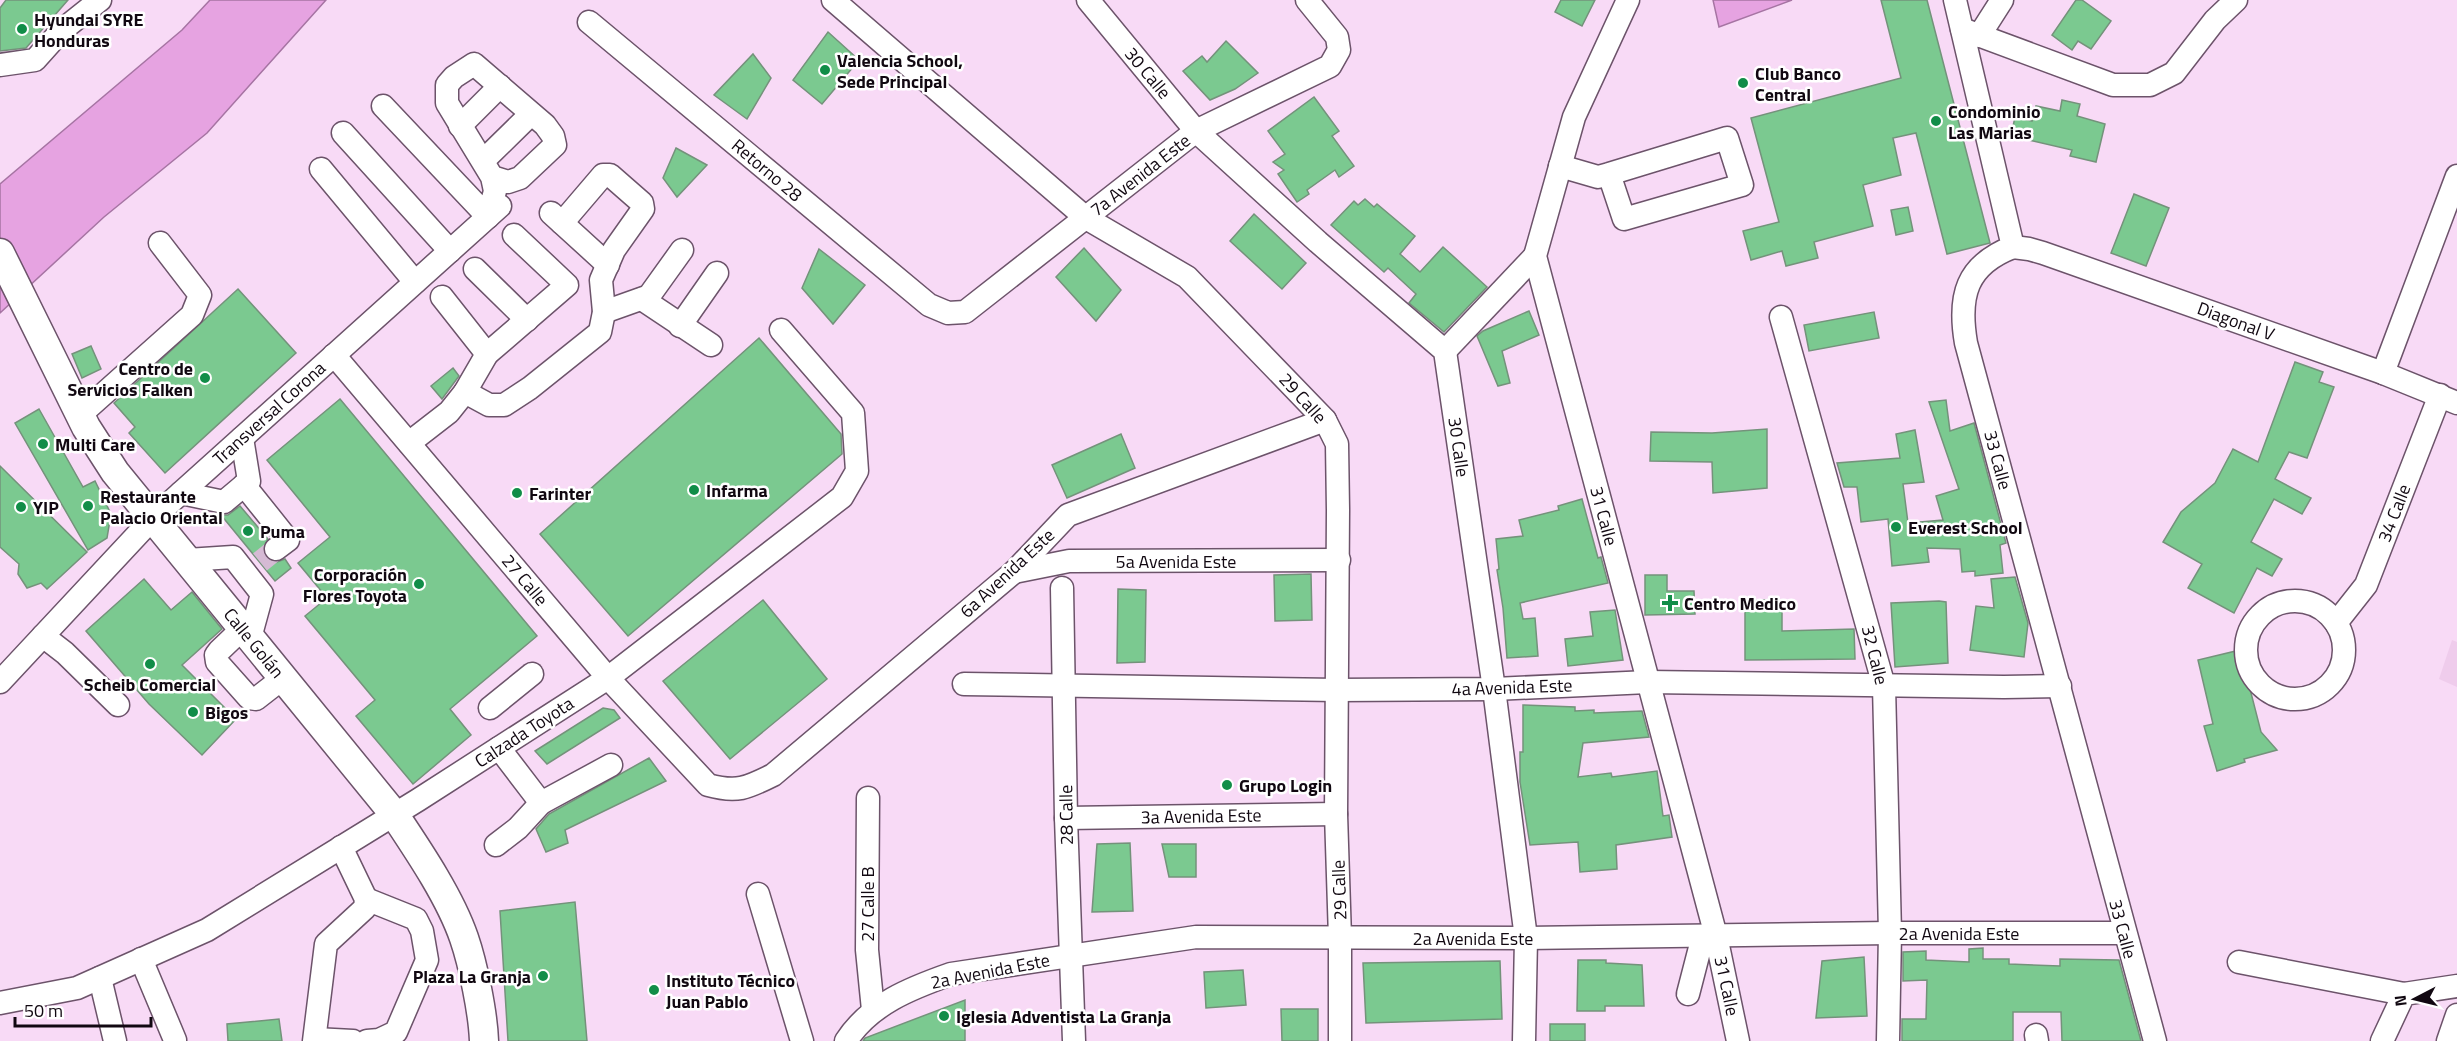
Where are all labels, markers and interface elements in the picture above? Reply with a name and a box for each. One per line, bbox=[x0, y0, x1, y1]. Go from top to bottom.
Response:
place label: Hyundai SYRE Honduras bbox=[34, 6, 143, 54]
marker: Hyundai SYRE Honduras bbox=[15, 22, 29, 36]
street label: 30 Calle bbox=[1118, 41, 1178, 105]
place label: Valencia School, Sede Principal bbox=[837, 47, 963, 95]
place label: Club Banco Central bbox=[1755, 60, 1841, 108]
marker: Valencia School, Sede Principal bbox=[818, 63, 832, 77]
marker: Club Banco Central bbox=[1736, 76, 1750, 90]
place label: Condominio Las Marias bbox=[1948, 98, 2041, 146]
marker: Condominio Las Marias bbox=[1929, 114, 1943, 128]
street label: 7a Avenida Este bbox=[1084, 127, 1196, 223]
street label: Retorno 28 bbox=[726, 132, 808, 208]
street label: Diagonal V bbox=[2194, 295, 2279, 348]
place label: Centro de Servicios Falken bbox=[67, 355, 193, 403]
street label: Transversal Corona bbox=[207, 355, 331, 471]
street label: 29 Calle bbox=[1273, 367, 1333, 429]
marker: Centro de Servicios Falken bbox=[198, 371, 212, 385]
street label: 30 Calle bbox=[1441, 415, 1477, 479]
street label: 33 Calle bbox=[1977, 427, 2019, 493]
place label: Multi Care bbox=[55, 431, 135, 458]
marker: Multi Care bbox=[36, 437, 50, 451]
place label: Infarma bbox=[706, 477, 768, 504]
place label: Farinter bbox=[529, 480, 591, 507]
street label: 34 Calle bbox=[2371, 480, 2417, 546]
place label: Restaurante Palacio Oriental bbox=[100, 483, 223, 531]
marker: Infarma bbox=[687, 483, 701, 497]
street label: 31 Calle bbox=[1583, 483, 1625, 549]
marker: Farinter bbox=[510, 486, 524, 500]
place label: YIP bbox=[33, 494, 59, 521]
marker: Restaurante Palacio Oriental bbox=[81, 499, 95, 513]
marker: YIP bbox=[14, 500, 28, 514]
place label: Everest School bbox=[1908, 514, 2023, 541]
place label: Puma bbox=[260, 518, 305, 545]
marker: Everest School bbox=[1889, 520, 1903, 534]
street label: 6a Avenida Este bbox=[954, 522, 1060, 624]
marker: Puma bbox=[241, 524, 255, 538]
street label: 27 Calle bbox=[495, 548, 555, 612]
street label: 5a Avenida Este bbox=[1116, 548, 1236, 575]
place label: Corporación Flores Toyota bbox=[303, 561, 407, 609]
marker: Corporación Flores Toyota bbox=[412, 577, 426, 591]
place label: Centro Medico bbox=[1684, 590, 1796, 617]
marker: Centro Medico bbox=[1661, 594, 1679, 612]
street label: Calle Golán bbox=[217, 602, 291, 684]
street label: 32 Calle bbox=[1855, 622, 1895, 688]
marker: Scheib Comercial bbox=[143, 657, 157, 671]
place label: Scheib Comercial bbox=[84, 671, 216, 698]
street label: 4a Avenida Este bbox=[1451, 671, 1573, 703]
street label: Calzada Toyota bbox=[469, 690, 579, 774]
place label: Bigos bbox=[205, 699, 248, 726]
marker: Bigos bbox=[186, 705, 200, 719]
place label: Grupo Login bbox=[1239, 772, 1332, 799]
marker: Grupo Login bbox=[1220, 778, 1234, 792]
street label: 28 Calle bbox=[1052, 785, 1080, 845]
street label: 3a Avenida Este bbox=[1140, 801, 1262, 831]
street label: 29 Calle bbox=[1324, 859, 1354, 921]
street label: 27 Calle B bbox=[854, 866, 881, 942]
street label: 33 Calle bbox=[2102, 896, 2144, 962]
street label: 2a Avenida Este bbox=[1899, 920, 2019, 947]
street label: 2a Avenida Este bbox=[1413, 925, 1533, 952]
street label: 2a Avenida Este bbox=[928, 946, 1052, 996]
street label: 31 Calle bbox=[1708, 954, 1746, 1018]
place label: Plaza La Granja bbox=[413, 963, 531, 990]
place label: Instituto Técnico Juan Pablo bbox=[666, 967, 795, 1015]
marker: Plaza La Granja bbox=[536, 969, 550, 983]
north arrow bbox=[2385, 969, 2445, 1029]
marker: Instituto Técnico Juan Pablo bbox=[647, 983, 661, 997]
scale bar bbox=[15, 990, 152, 1028]
text: N bbox=[2388, 994, 2413, 1008]
text: 50 m bbox=[24, 997, 63, 1024]
place label: Iglesia Adventista La Granja bbox=[956, 1003, 1171, 1030]
marker: Iglesia Adventista La Granja bbox=[937, 1009, 951, 1023]

